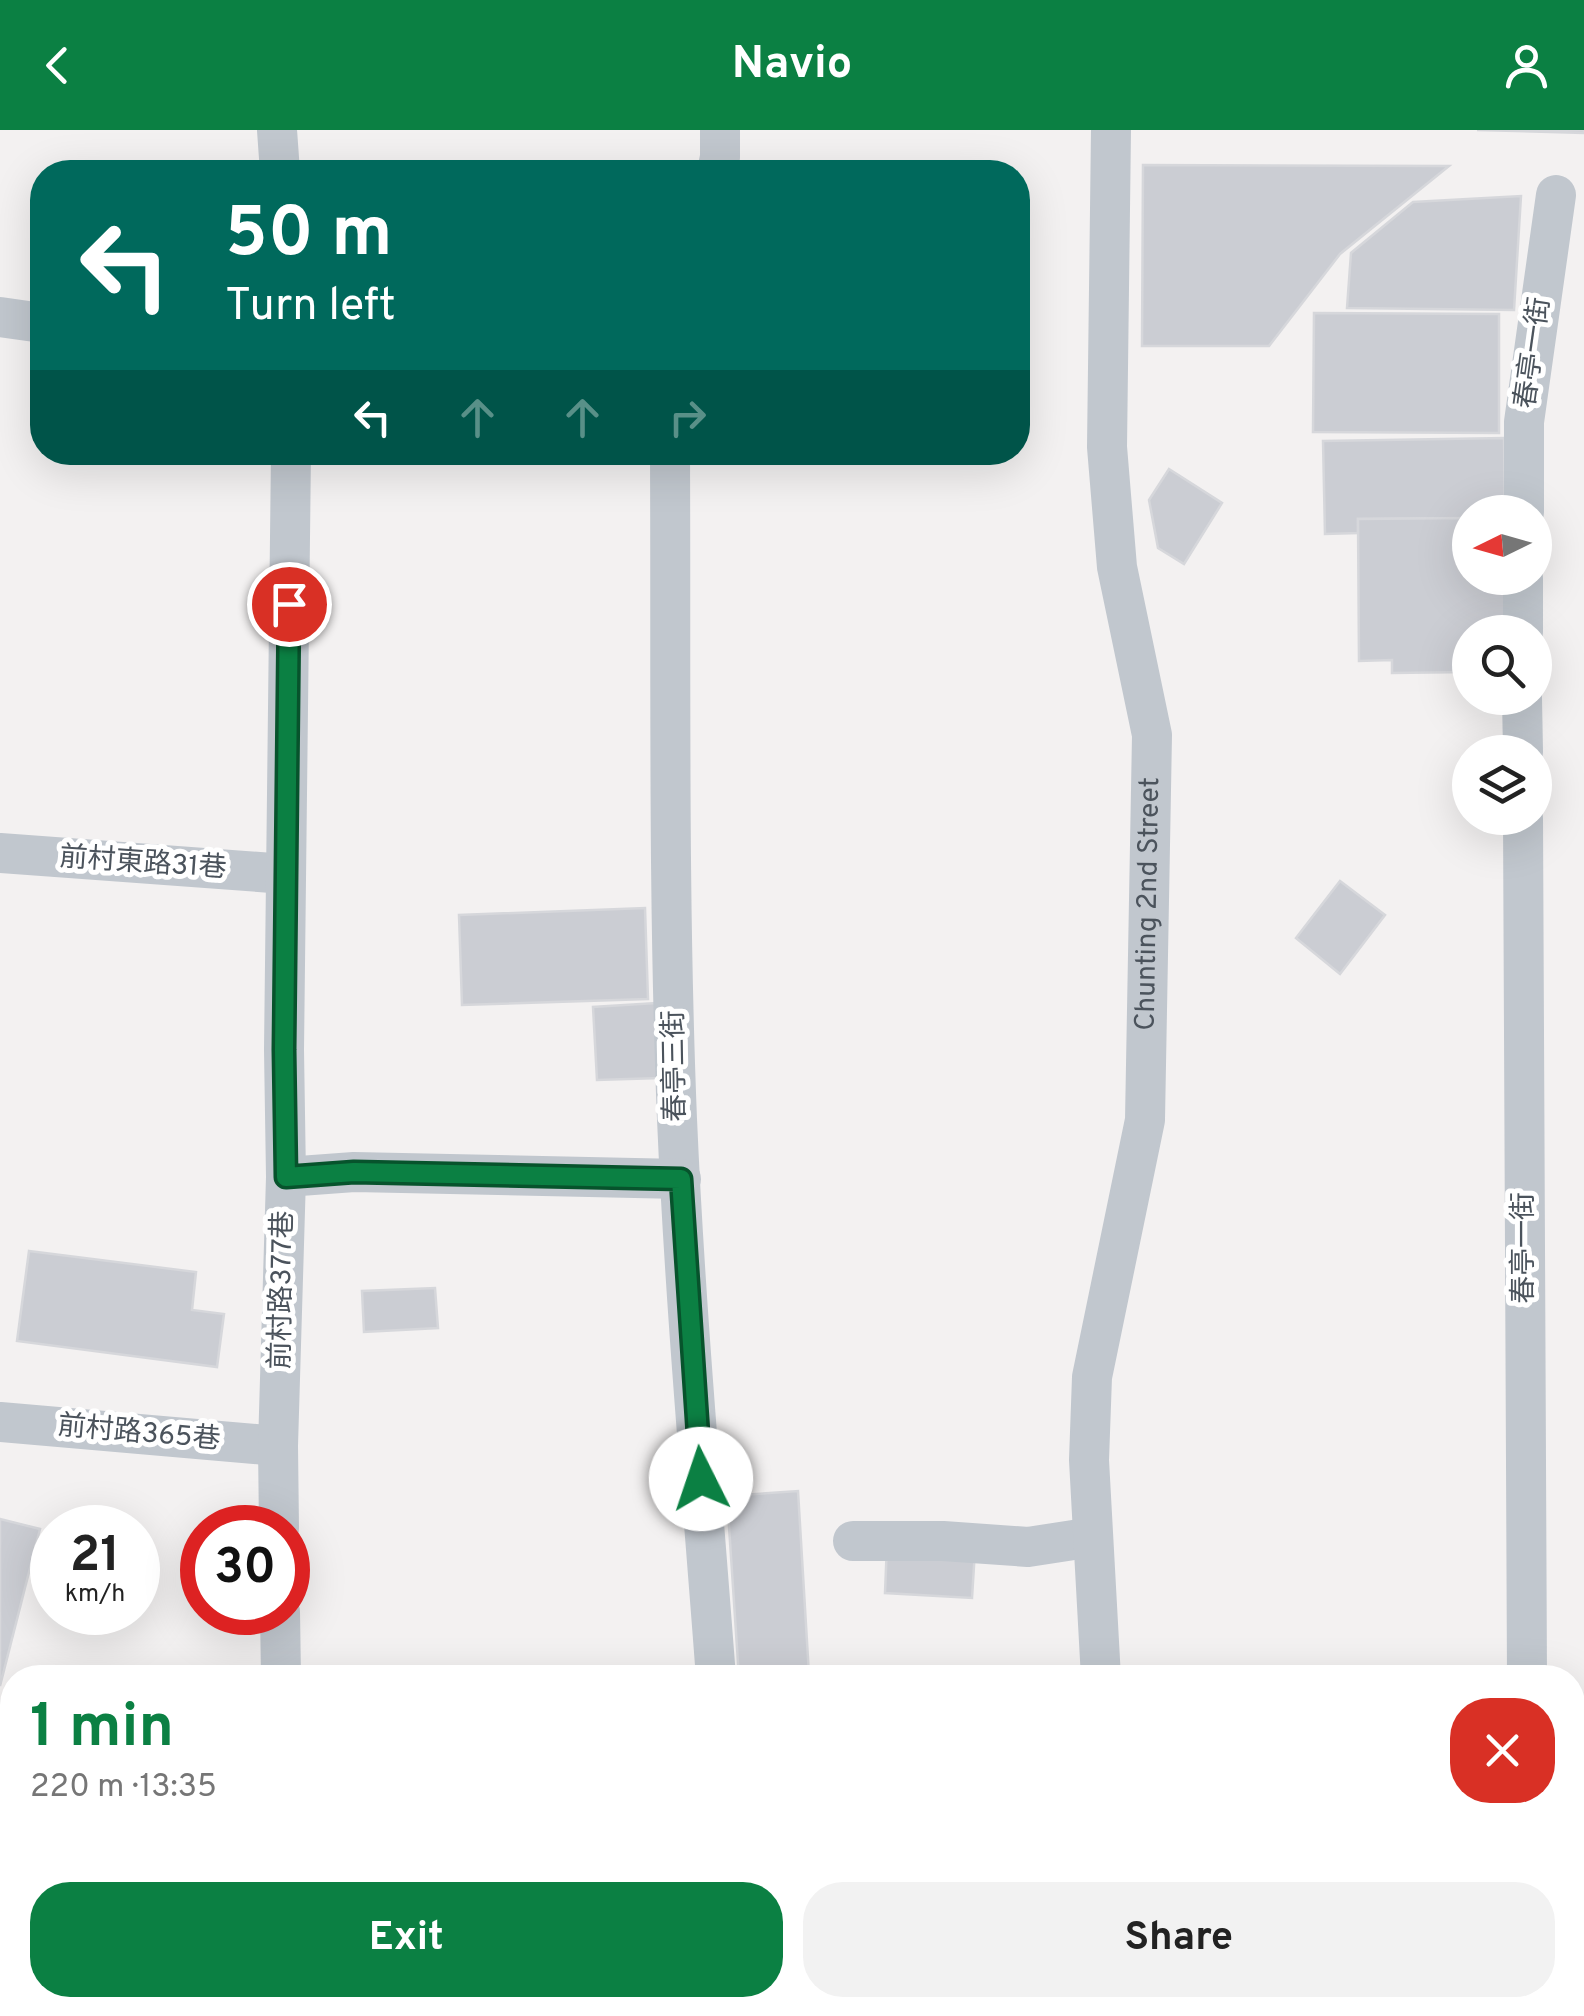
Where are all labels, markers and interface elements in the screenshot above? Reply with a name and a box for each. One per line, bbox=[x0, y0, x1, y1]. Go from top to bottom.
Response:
text: Navio bbox=[732, 37, 852, 94]
icon: back bbox=[30, 38, 85, 93]
icon: person bbox=[1499, 38, 1554, 93]
text: 50 m bbox=[225, 192, 392, 281]
icon: left bbox=[60, 200, 190, 330]
text: Turn left bbox=[225, 279, 396, 336]
street label: 春亭一街 bbox=[1508, 295, 1560, 411]
icon: left bbox=[345, 390, 400, 445]
icon: ahead bbox=[450, 390, 505, 445]
icon: ahead bbox=[555, 390, 610, 445]
icon: right bbox=[660, 390, 715, 445]
north arrow bbox=[1452, 495, 1552, 595]
map controls bbox=[1452, 495, 1552, 835]
pin bbox=[247, 562, 332, 647]
icon: arrive bbox=[262, 577, 317, 632]
button: search bbox=[1452, 615, 1552, 715]
button: layers bbox=[1452, 735, 1552, 835]
street label: Chunting 2nd Street bbox=[1129, 777, 1169, 1031]
street label: 前村東路31巷 bbox=[58, 840, 228, 888]
street label: 春亭三街 bbox=[657, 1010, 695, 1122]
street label: 春亭一街 bbox=[1507, 1192, 1543, 1304]
street label: 前村路377巷 bbox=[264, 1210, 302, 1370]
street label: 前村路365巷 bbox=[56, 1409, 222, 1459]
position arrow bbox=[649, 1427, 753, 1531]
speed limit sign: 30 bbox=[180, 1505, 310, 1635]
text: 21 bbox=[70, 1526, 120, 1589]
text: km/h bbox=[65, 1579, 125, 1611]
text: 1 min bbox=[30, 1692, 174, 1768]
button: close bbox=[1450, 1698, 1555, 1803]
text: 220 m · 13:35 bbox=[30, 1768, 217, 1808]
button: Exit bbox=[30, 1882, 783, 1997]
button: Share bbox=[803, 1882, 1555, 1997]

